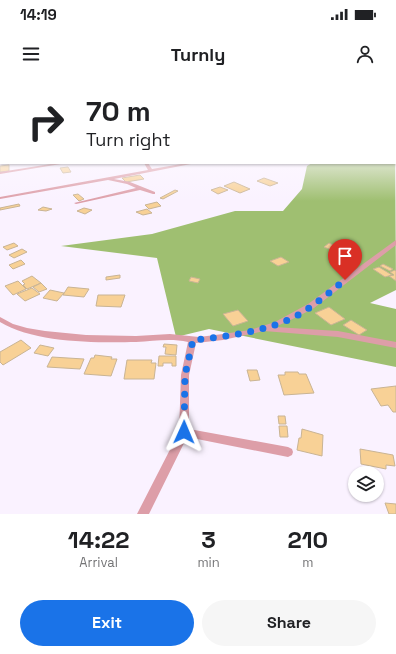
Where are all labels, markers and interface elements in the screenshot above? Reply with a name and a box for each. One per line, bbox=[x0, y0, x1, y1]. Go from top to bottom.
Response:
text: 14:19 bbox=[20, 5, 57, 24]
icon: menu bbox=[20, 43, 42, 65]
text: Turnly bbox=[171, 43, 225, 66]
icon: person bbox=[354, 43, 376, 65]
text: 70 m bbox=[86, 93, 151, 129]
icon: right bbox=[20, 96, 72, 148]
text: Turn right bbox=[86, 128, 170, 151]
pin bbox=[328, 239, 362, 280]
icon: arrive bbox=[334, 245, 356, 267]
position arrow bbox=[163, 411, 205, 453]
map controls bbox=[348, 466, 384, 502]
button: layers bbox=[348, 466, 384, 502]
text: 14:22 bbox=[68, 524, 130, 555]
text: 3 bbox=[201, 524, 216, 555]
text: 210 bbox=[288, 524, 328, 555]
text: Arrival bbox=[79, 554, 118, 571]
text: min bbox=[197, 554, 220, 571]
text: m bbox=[302, 554, 313, 571]
button: Exit bbox=[20, 600, 194, 646]
button: Share bbox=[202, 600, 376, 646]

